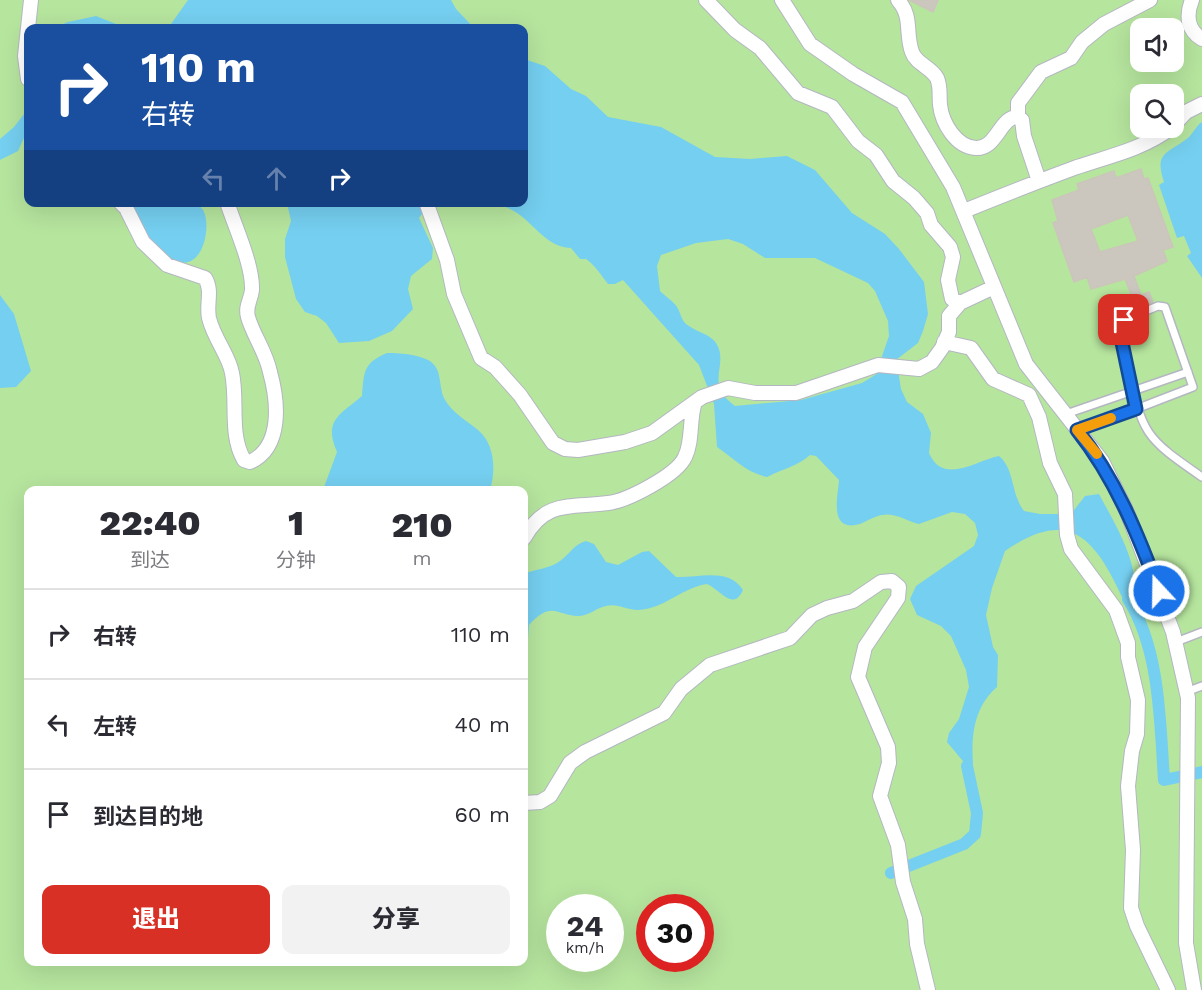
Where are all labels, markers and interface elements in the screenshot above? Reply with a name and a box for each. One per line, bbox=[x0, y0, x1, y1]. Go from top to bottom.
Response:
map controls bbox=[1130, 18, 1184, 138]
button: sound bbox=[1130, 18, 1184, 72]
text: 110 m bbox=[141, 43, 256, 92]
icon: right bbox=[42, 48, 120, 126]
button: search bbox=[1130, 84, 1184, 138]
text: 右转 bbox=[141, 99, 195, 131]
icon: left bbox=[197, 162, 230, 195]
icon: ahead bbox=[260, 162, 293, 195]
icon: right bbox=[323, 162, 356, 195]
pin bbox=[1098, 294, 1149, 345]
icon: arrive bbox=[1107, 303, 1140, 336]
text: 22:40 bbox=[99, 502, 201, 544]
text: 1 bbox=[288, 502, 304, 544]
text: 210 bbox=[391, 504, 453, 546]
text: m bbox=[413, 546, 432, 570]
text: 到达 bbox=[130, 548, 170, 572]
text: 分钟 bbox=[276, 548, 316, 572]
position arrow bbox=[1127, 559, 1191, 623]
icon: right bbox=[42, 618, 75, 651]
text: 110 m bbox=[451, 622, 510, 647]
text: 右转 bbox=[93, 624, 137, 649]
icon: left bbox=[42, 708, 75, 741]
text: 40 m bbox=[454, 712, 510, 737]
text: 左转 bbox=[93, 714, 137, 739]
icon: arrive bbox=[42, 798, 75, 831]
text: 60 m bbox=[454, 802, 510, 827]
text: 到达目的地 bbox=[93, 804, 203, 829]
button: 退出 bbox=[42, 885, 270, 954]
button: 分享 bbox=[282, 885, 510, 954]
speed limit sign: 30 bbox=[636, 894, 714, 972]
text: 24 bbox=[567, 908, 603, 943]
text: km/h bbox=[566, 939, 604, 957]

